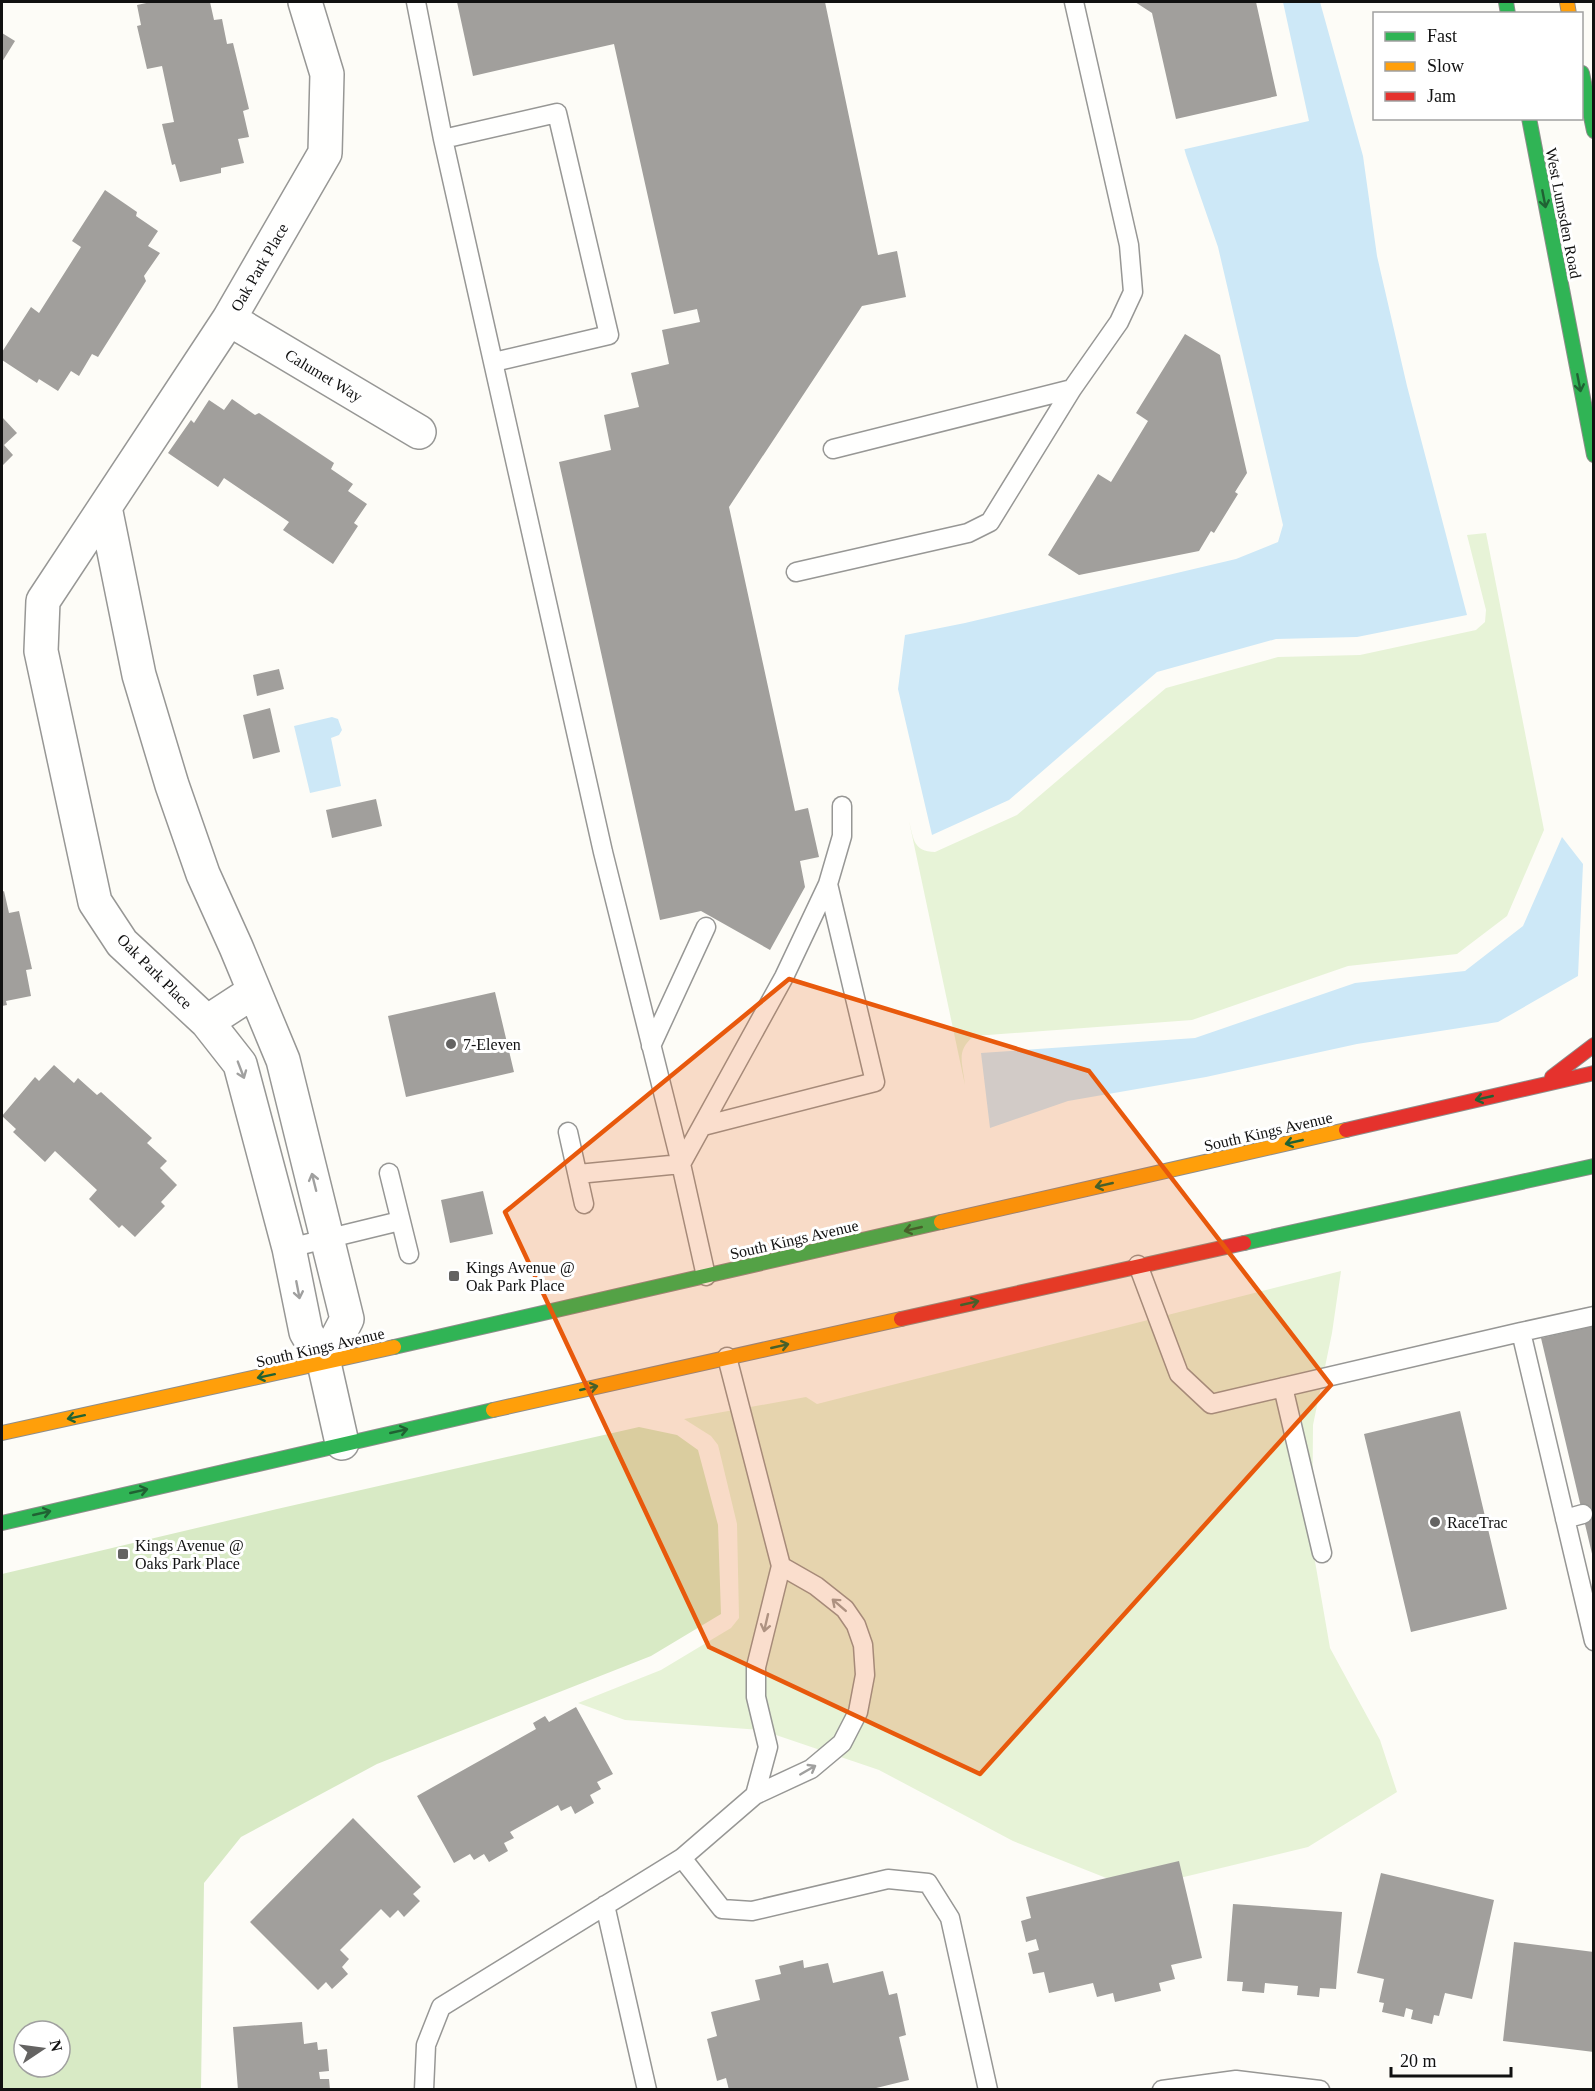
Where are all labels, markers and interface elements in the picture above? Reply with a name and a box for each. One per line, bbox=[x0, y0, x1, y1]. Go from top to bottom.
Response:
legend bbox=[1373, 12, 1583, 120]
text: Fast bbox=[1427, 26, 1457, 46]
text: Slow bbox=[1427, 56, 1464, 76]
text: Jam bbox=[1427, 86, 1456, 106]
street label: West Lumsden Road bbox=[1542, 146, 1585, 280]
one-way arrow bbox=[1539, 189, 1550, 208]
street label: Oak Park Place bbox=[227, 220, 291, 314]
street label: Calumet Way bbox=[282, 346, 365, 406]
one-way arrow bbox=[1574, 372, 1585, 392]
street label: Oak Park Place bbox=[114, 930, 196, 1012]
place label: 7-Eleven bbox=[463, 1036, 521, 1053]
marker: 7-Eleven bbox=[444, 1037, 458, 1051]
one-way arrow bbox=[236, 1060, 247, 1078]
one-way arrow bbox=[1474, 1093, 1493, 1105]
street label: South Kings Avenue bbox=[1202, 1108, 1334, 1156]
one-way arrow bbox=[1284, 1137, 1304, 1148]
one-way arrow bbox=[308, 1172, 319, 1191]
one-way arrow bbox=[1094, 1180, 1113, 1192]
street label: South Kings Avenue bbox=[728, 1216, 860, 1264]
one-way arrow bbox=[904, 1224, 924, 1235]
place label: Kings Avenue @ Oak Park Place bbox=[466, 1259, 575, 1294]
marker: Kings Avenue @ Oak Park Place bbox=[447, 1269, 461, 1283]
one-way arrow bbox=[293, 1279, 304, 1299]
one-way arrow bbox=[960, 1297, 979, 1308]
street label: South Kings Avenue bbox=[254, 1324, 386, 1372]
one-way arrow bbox=[770, 1339, 789, 1351]
one-way arrow bbox=[257, 1371, 277, 1382]
one-way arrow bbox=[579, 1382, 599, 1393]
one-way arrow bbox=[67, 1412, 86, 1423]
one-way arrow bbox=[389, 1424, 408, 1436]
one-way arrow bbox=[129, 1484, 148, 1496]
one-way arrow bbox=[32, 1507, 51, 1519]
place label: RaceTrac bbox=[1447, 1514, 1508, 1531]
marker: RaceTrac bbox=[1428, 1515, 1442, 1529]
place label: Kings Avenue @ Oaks Park Place bbox=[135, 1537, 244, 1572]
marker: Kings Avenue @ Oaks Park Place bbox=[116, 1547, 130, 1561]
one-way arrow bbox=[831, 1598, 847, 1611]
one-way arrow bbox=[760, 1613, 771, 1632]
one-way arrow bbox=[799, 1764, 816, 1776]
north arrow bbox=[12, 2019, 72, 2079]
text: N bbox=[47, 2038, 66, 2054]
scale bar bbox=[1391, 2040, 1511, 2078]
text: 20 m bbox=[1400, 2051, 1437, 2071]

